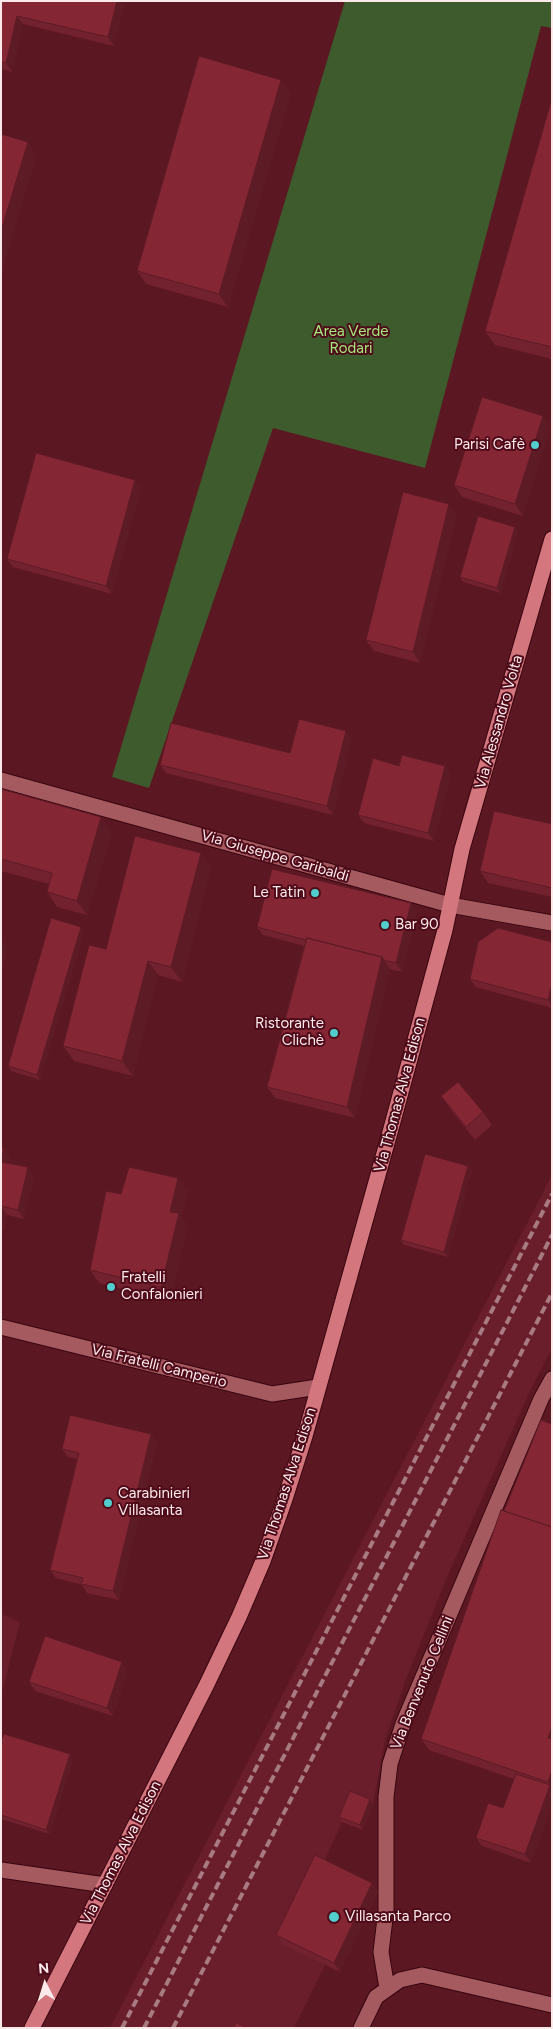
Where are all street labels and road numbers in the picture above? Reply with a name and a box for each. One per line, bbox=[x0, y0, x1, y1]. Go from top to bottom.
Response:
street label: Via Alessandro Volta bbox=[471, 653, 527, 791]
street label: Via Giuseppe Garibaldi bbox=[199, 826, 351, 886]
street label: Via Thomas Alva Edison bbox=[371, 1016, 429, 1174]
street label: Via Fratelli Camperio bbox=[89, 1340, 229, 1392]
street label: Via Thomas Alva Edison bbox=[254, 1405, 320, 1563]
street label: Via Benvenuto Cellini bbox=[387, 1614, 457, 1752]
street label: Via Thomas Alva Edison bbox=[77, 1778, 165, 1928]

